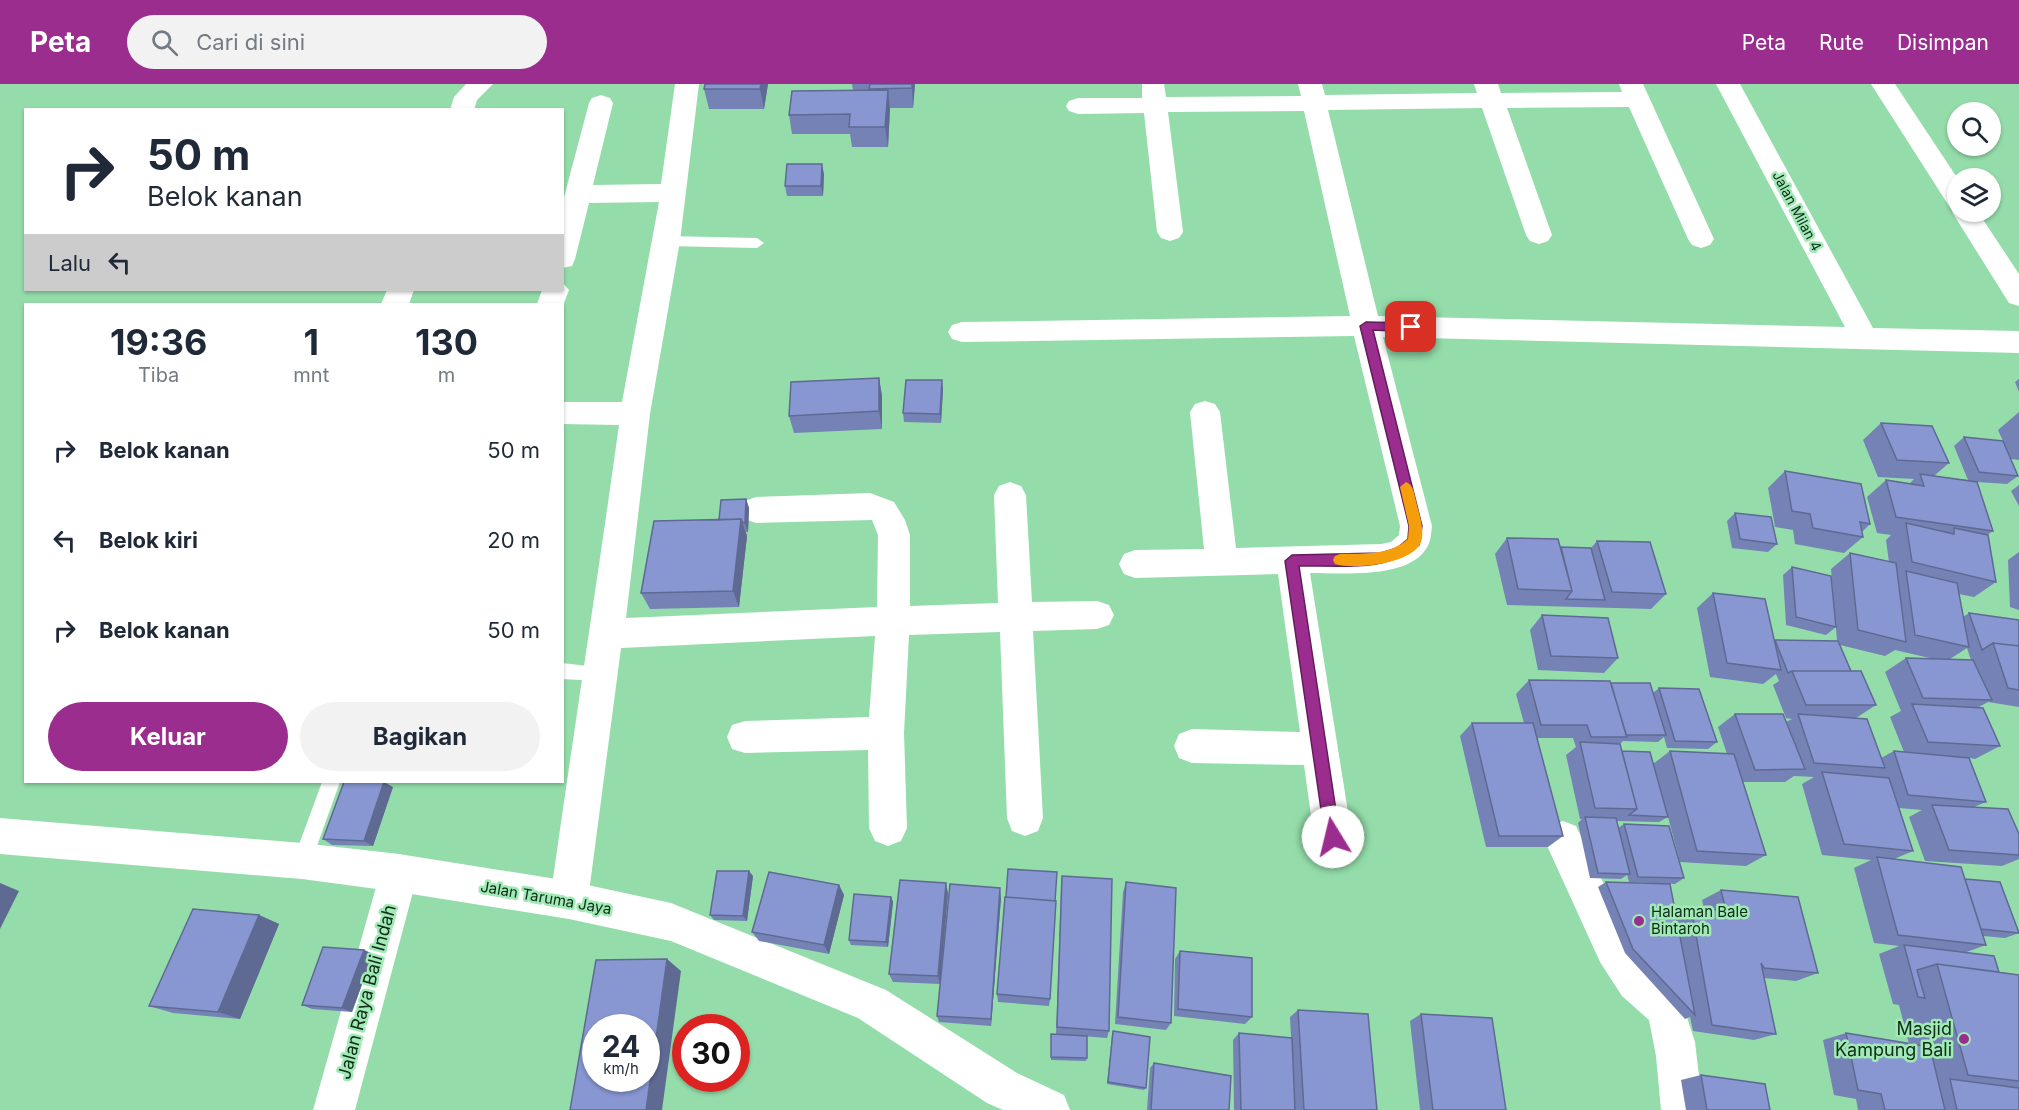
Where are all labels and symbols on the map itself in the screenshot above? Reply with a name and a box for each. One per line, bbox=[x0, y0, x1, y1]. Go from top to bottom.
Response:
street label: Jalan Milan 4 bbox=[1769, 168, 1826, 254]
pin bbox=[1385, 301, 1436, 352]
position arrow bbox=[1301, 805, 1365, 869]
street label: Jalan Taruma Jaya bbox=[479, 877, 613, 918]
street label: Jalan Raya Bali Indah bbox=[333, 902, 400, 1082]
place label: Halaman Bale Bintaroh bbox=[1651, 902, 1748, 938]
marker: Halaman Bale Bintaroh bbox=[1632, 914, 1646, 928]
speed limit sign: 30 bbox=[672, 1014, 750, 1092]
place label: Masjid Kampung Bali bbox=[1835, 1018, 1952, 1060]
marker: Masjid Kampung Bali bbox=[1957, 1032, 1971, 1046]

